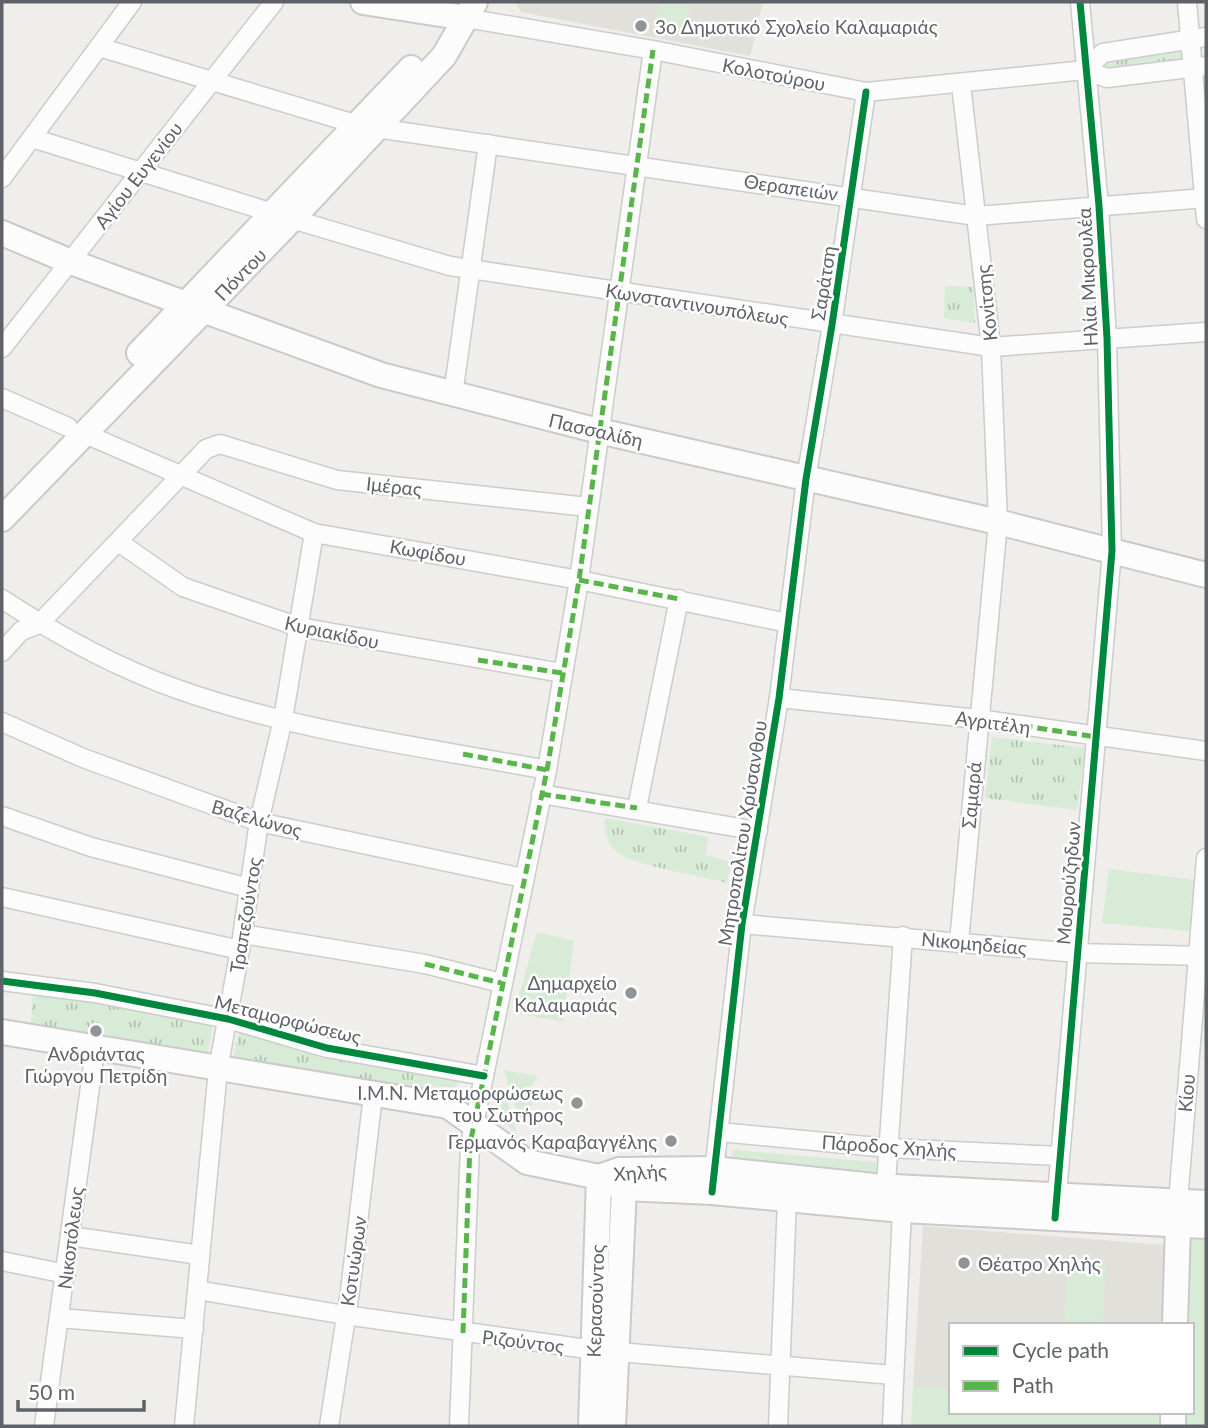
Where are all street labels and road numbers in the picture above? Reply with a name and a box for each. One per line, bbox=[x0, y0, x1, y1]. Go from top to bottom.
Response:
street label: Κολοτούρου bbox=[721, 53, 827, 95]
street label: Αγίου Ευγενίου bbox=[89, 117, 187, 233]
street label: Θεραπειών bbox=[742, 169, 840, 205]
street label: Ηλία Μικρουλέα bbox=[1072, 206, 1102, 347]
street label: Πόντου bbox=[209, 243, 271, 305]
street label: Σαράτση bbox=[806, 244, 840, 322]
street label: Κονίτσης bbox=[971, 264, 1001, 342]
street label: Κωνσταντινουπόλεως bbox=[604, 278, 790, 330]
street label: Πασσαλίδη bbox=[547, 408, 645, 452]
street label: Ιμέρας bbox=[365, 472, 423, 500]
street label: Κωφίδου bbox=[388, 534, 468, 570]
street label: Κυριακίδου bbox=[283, 611, 381, 653]
street label: Αγριτέλη bbox=[954, 705, 1032, 739]
street label: Μητροπολίτου Χρύσανθου bbox=[713, 719, 771, 947]
street label: Σαμαρά bbox=[957, 760, 985, 829]
street label: Βαζελώνος bbox=[209, 794, 305, 842]
street label: Μουρούζηδων bbox=[1051, 820, 1085, 946]
street label: Τραπεζούντος bbox=[224, 855, 266, 975]
street label: Νικομηδείας bbox=[920, 927, 1028, 959]
street label: Μεταμορφώσεως bbox=[212, 990, 364, 1048]
street label: Κίου bbox=[1173, 1073, 1199, 1113]
street label: Πάροδος Χηλής bbox=[821, 1130, 957, 1162]
street label: Χηλής bbox=[613, 1159, 667, 1185]
street label: Νικοπόλεως bbox=[52, 1185, 88, 1290]
street label: Κοτυώρων bbox=[335, 1214, 371, 1308]
street label: Κερασούντος bbox=[582, 1244, 608, 1358]
street label: Ριζούντος bbox=[481, 1325, 565, 1357]

